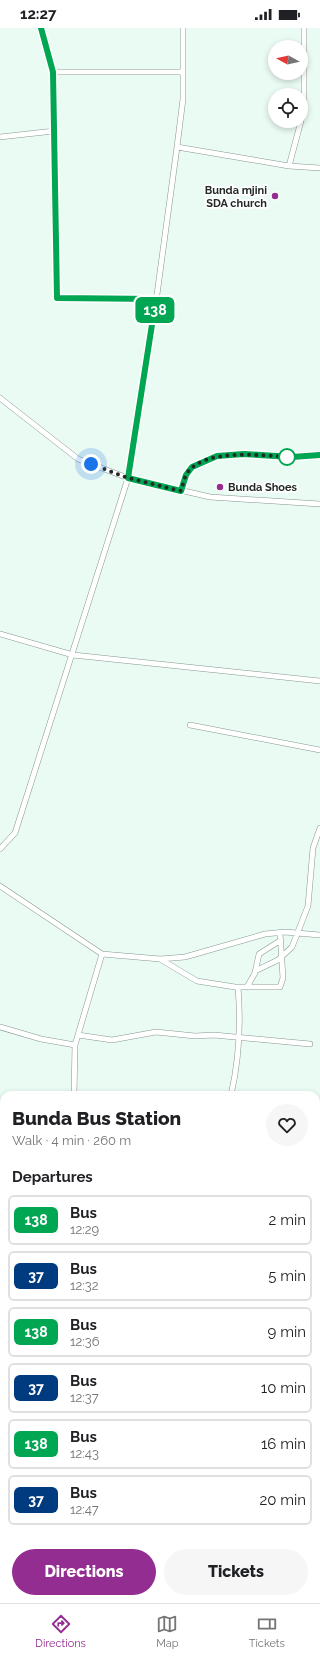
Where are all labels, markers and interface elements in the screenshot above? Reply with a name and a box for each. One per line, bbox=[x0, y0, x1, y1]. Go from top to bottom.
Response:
text: 12:27 bbox=[20, 5, 56, 23]
north arrow bbox=[268, 40, 308, 80]
map controls bbox=[268, 40, 308, 128]
button: locate bbox=[268, 88, 308, 128]
place label: Bunda mjini SDA church bbox=[205, 184, 267, 210]
marker: Bunda mjini SDA church bbox=[270, 191, 280, 201]
line badge: 138 bbox=[132, 297, 178, 323]
text: 138 bbox=[143, 302, 167, 318]
unlabelled marker bbox=[278, 448, 296, 466]
your location bbox=[81, 454, 101, 474]
place label: Bunda Shoes bbox=[228, 481, 298, 494]
marker: Bunda Shoes bbox=[215, 482, 225, 492]
button: heart bbox=[266, 1104, 308, 1146]
text: Bunda Bus Station bbox=[12, 1107, 181, 1129]
text: Walk · 4 min · 260 m bbox=[12, 1133, 131, 1148]
text: Departures bbox=[12, 1168, 93, 1186]
text: Bus bbox=[70, 1204, 97, 1222]
text: 2 min bbox=[269, 1211, 306, 1229]
text: 138 bbox=[24, 1212, 48, 1228]
text: 12:29 bbox=[70, 1222, 99, 1237]
text: Bus bbox=[70, 1260, 97, 1278]
text: 5 min bbox=[268, 1267, 306, 1285]
text: 37 bbox=[28, 1268, 44, 1284]
text: 12:32 bbox=[70, 1278, 99, 1293]
text: Bus bbox=[70, 1316, 97, 1334]
text: 9 min bbox=[268, 1323, 306, 1341]
text: 138 bbox=[24, 1324, 48, 1340]
text: 12:36 bbox=[70, 1334, 100, 1349]
text: Bus bbox=[70, 1372, 97, 1390]
text: 10 min bbox=[261, 1379, 306, 1397]
text: 37 bbox=[28, 1380, 44, 1396]
text: 12:37 bbox=[70, 1390, 99, 1405]
text: Bus bbox=[70, 1428, 97, 1446]
text: 16 min bbox=[261, 1435, 306, 1453]
text: 138 bbox=[24, 1436, 48, 1452]
text: 12:43 bbox=[70, 1446, 99, 1461]
text: Bus bbox=[70, 1484, 97, 1502]
text: 20 min bbox=[259, 1491, 306, 1509]
text: 37 bbox=[28, 1492, 44, 1508]
text: 12:47 bbox=[70, 1502, 99, 1517]
button: Directions bbox=[12, 1549, 156, 1595]
button: Tickets bbox=[164, 1549, 308, 1595]
tab: Directions bbox=[35, 1613, 86, 1650]
tab: Map bbox=[156, 1613, 179, 1650]
tab: Tickets bbox=[249, 1613, 285, 1650]

